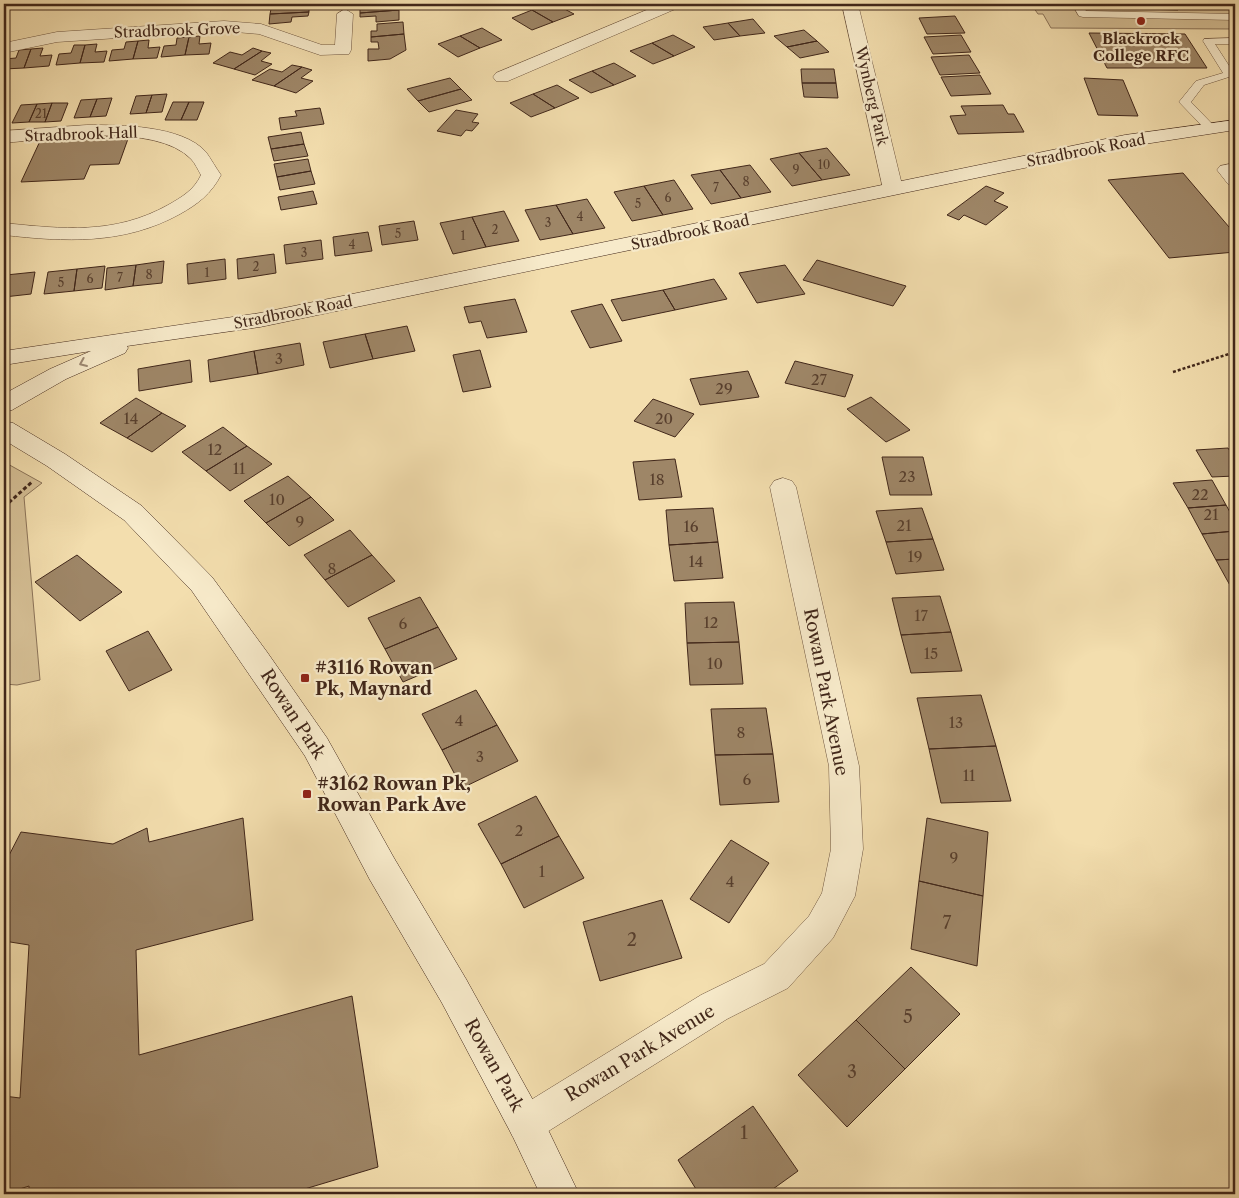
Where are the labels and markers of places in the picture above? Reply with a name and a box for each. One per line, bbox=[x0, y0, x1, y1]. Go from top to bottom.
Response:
marker: Blackrock College RFC bbox=[1135, 15, 1147, 27]
place label: Blackrock College RFC bbox=[1093, 29, 1189, 65]
place label: #3116 Rowan Pk, Maynard bbox=[315, 657, 433, 700]
marker: #3116 Rowan Pk, Maynard bbox=[299, 672, 311, 684]
place label: #3162 Rowan Pk, Rowan Park Ave bbox=[317, 773, 471, 816]
marker: #3162 Rowan Pk, Rowan Park Ave bbox=[301, 788, 313, 800]

